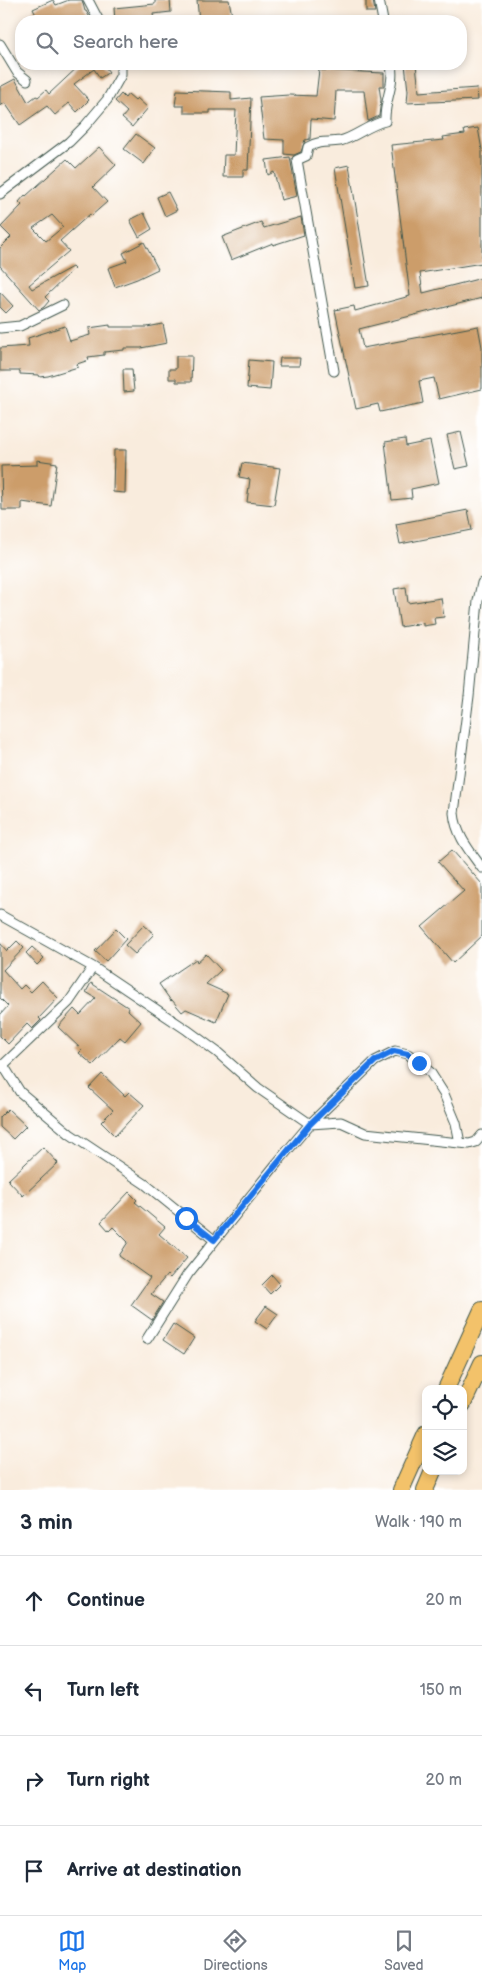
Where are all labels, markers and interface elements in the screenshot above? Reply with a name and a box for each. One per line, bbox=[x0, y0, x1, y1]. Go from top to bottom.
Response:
search box bbox=[15, 15, 467, 70]
icon: search bbox=[33, 29, 61, 57]
text: Search here bbox=[73, 31, 178, 54]
route end bbox=[408, 1052, 431, 1075]
route start bbox=[175, 1207, 198, 1230]
map controls bbox=[422, 1385, 467, 1475]
button: locate bbox=[422, 1385, 467, 1430]
button: layers bbox=[422, 1430, 467, 1475]
text: 3 min bbox=[20, 1510, 73, 1535]
text: Walk · 190 m bbox=[375, 1513, 462, 1532]
icon: ahead bbox=[20, 1587, 48, 1615]
text: Continue bbox=[67, 1589, 145, 1612]
text: 20 m bbox=[426, 1591, 462, 1610]
icon: left bbox=[20, 1677, 48, 1705]
text: Turn left bbox=[67, 1679, 139, 1702]
text: 150 m bbox=[420, 1681, 462, 1700]
icon: right bbox=[20, 1767, 48, 1795]
text: Turn right bbox=[67, 1769, 150, 1792]
text: 20 m bbox=[426, 1771, 462, 1790]
icon: arrive bbox=[20, 1857, 48, 1885]
text: Arrive at destination bbox=[67, 1859, 242, 1882]
tab: Map bbox=[58, 1927, 87, 1974]
tab: Directions bbox=[203, 1927, 268, 1974]
tab: Saved bbox=[384, 1927, 424, 1974]

